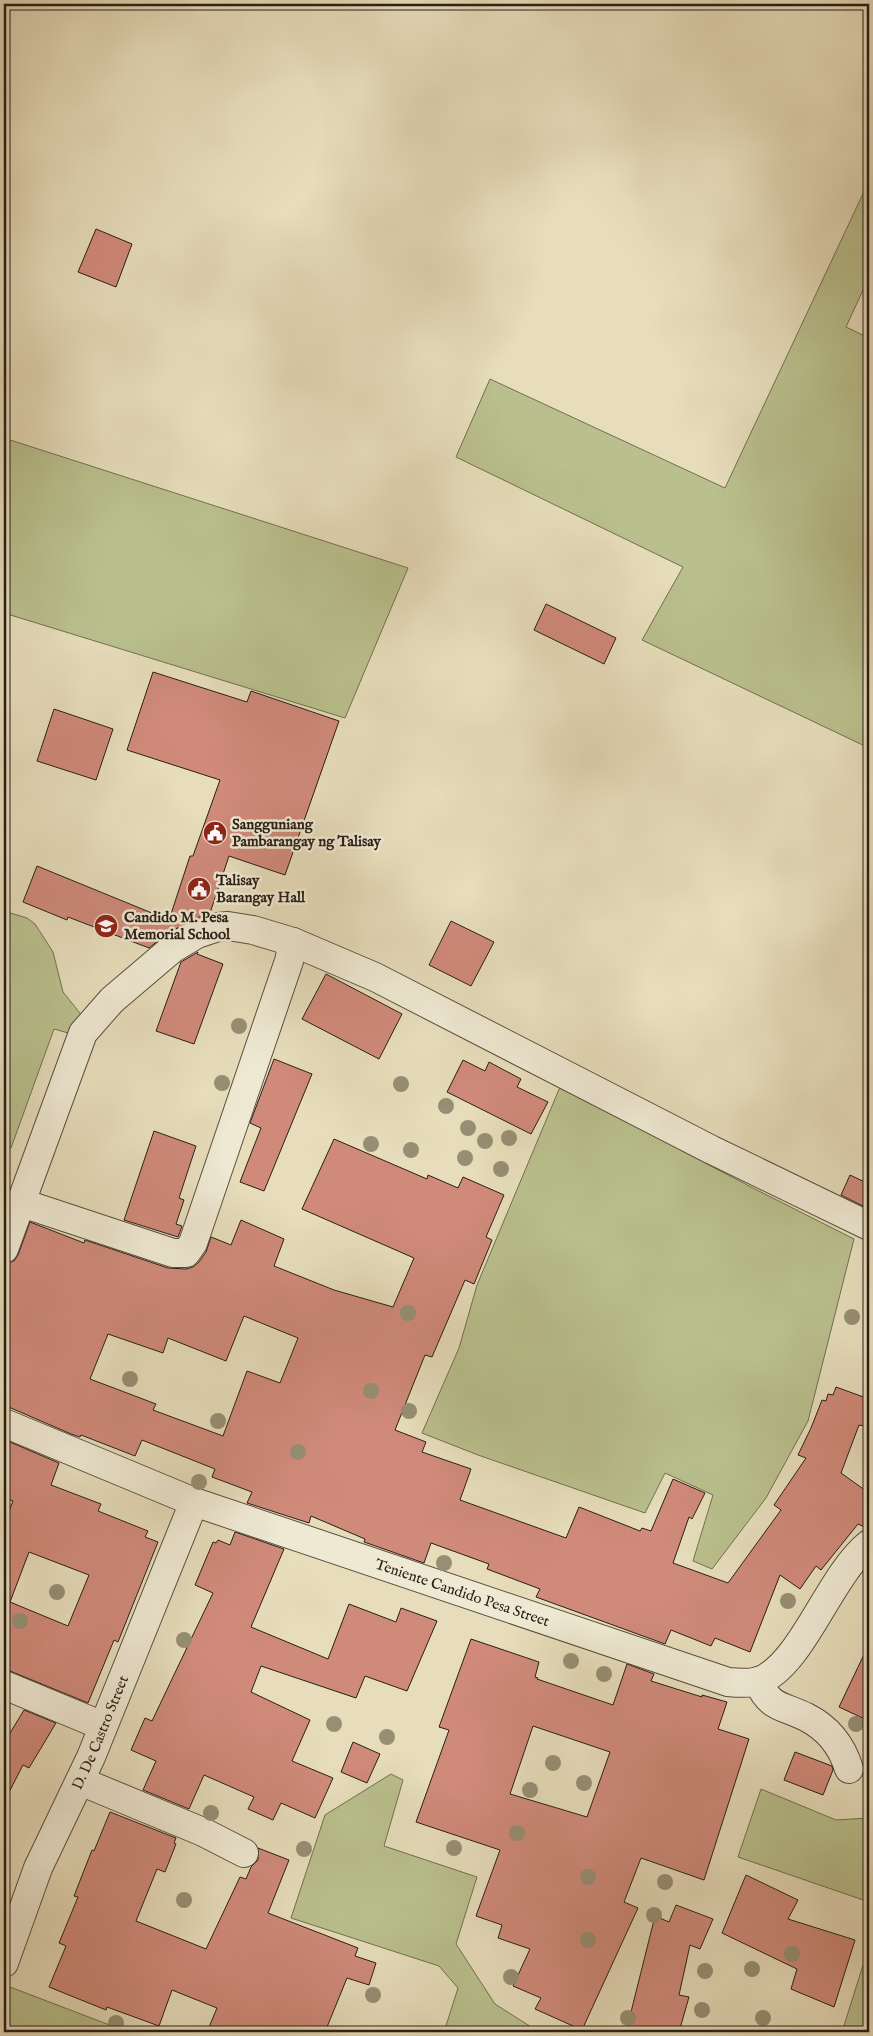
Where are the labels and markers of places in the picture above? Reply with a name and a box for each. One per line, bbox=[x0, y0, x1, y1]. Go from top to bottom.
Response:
place label: Sangguniang Pambarangay ng Talisay bbox=[232, 815, 382, 851]
public building icon: Sangguniang Pambarangay ng Talisay bbox=[202, 820, 228, 846]
place label: Talisay Barangay Hall bbox=[215, 871, 306, 907]
public building icon: Talisay Barangay Hall bbox=[186, 876, 212, 902]
place label: Candido M. Pesa Memorial School bbox=[124, 908, 231, 944]
school or university icon: Candido M. Pesa Memorial School bbox=[93, 913, 119, 939]

